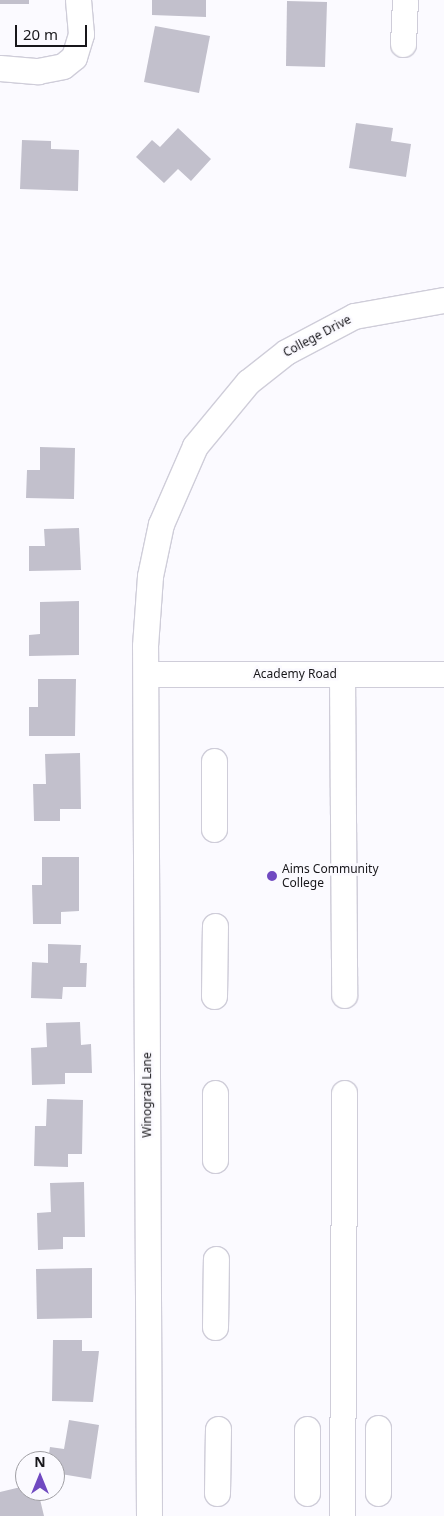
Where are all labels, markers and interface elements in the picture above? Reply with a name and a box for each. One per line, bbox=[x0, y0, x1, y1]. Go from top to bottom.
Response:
scale bar bbox=[18, 15, 90, 47]
text: 20 m bbox=[23, 24, 58, 44]
street label: College Drive bbox=[281, 312, 353, 360]
street label: Academy Road bbox=[253, 667, 337, 681]
place label: Aims Community College bbox=[282, 862, 379, 890]
marker: Aims Community College bbox=[266, 870, 278, 882]
street label: Winograd Lane bbox=[140, 1052, 154, 1138]
north arrow bbox=[15, 1451, 65, 1501]
text: N bbox=[34, 1452, 46, 1471]

